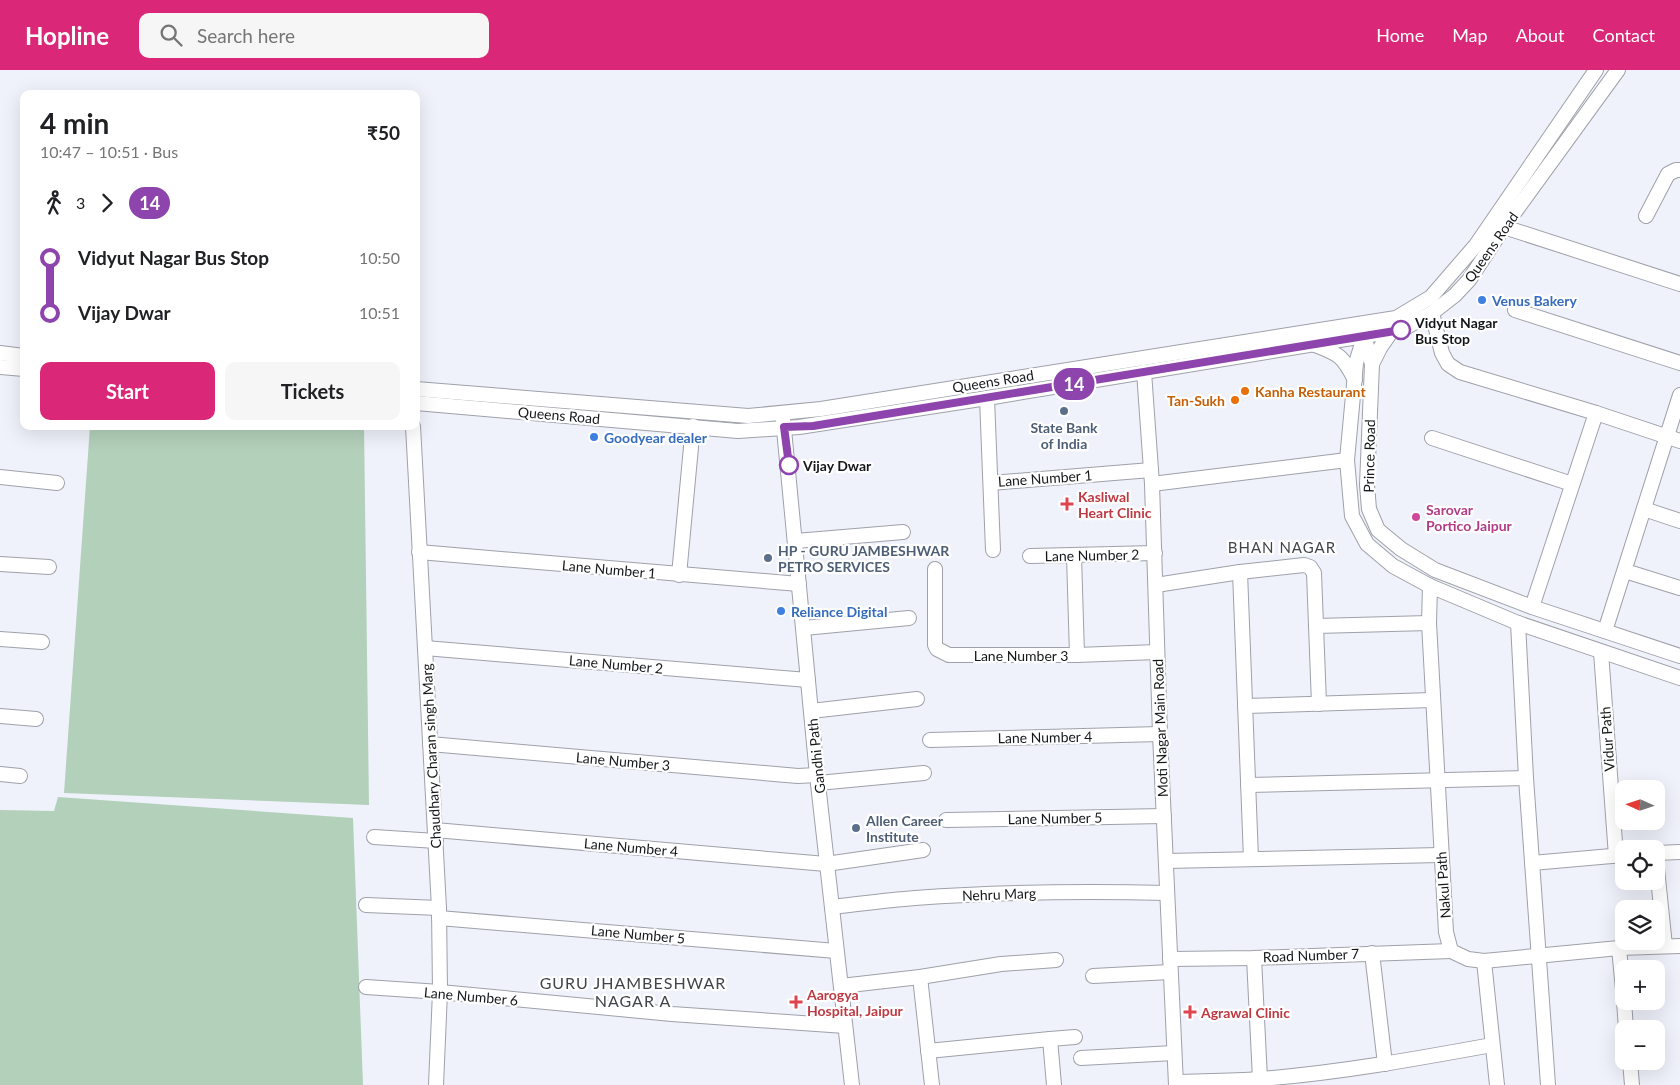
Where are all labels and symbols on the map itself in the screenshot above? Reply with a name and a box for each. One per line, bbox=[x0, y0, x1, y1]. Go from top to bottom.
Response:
street label: Queens Road bbox=[1460, 208, 1522, 286]
place label: Venus Bakery bbox=[1491, 292, 1577, 309]
marker: Venus Bakery bbox=[1476, 294, 1488, 306]
place label: Vidyut Nagar Bus Stop bbox=[1414, 314, 1498, 347]
marker: Vidyut Nagar Bus Stop bbox=[1391, 320, 1411, 340]
street label: Queens Road bbox=[951, 366, 1035, 396]
line badge: 14 bbox=[1052, 368, 1096, 400]
place label: Kanha Restaurant bbox=[1255, 383, 1366, 400]
marker: Kanha Restaurant bbox=[1239, 385, 1251, 397]
place label: Tan-Sukh bbox=[1167, 392, 1225, 409]
marker: Tan-Sukh bbox=[1229, 394, 1241, 406]
street label: Queens Road bbox=[517, 403, 601, 427]
marker: State Bank of India bbox=[1058, 405, 1070, 417]
place label: State Bank of India bbox=[1030, 419, 1098, 452]
street label: Prince Road bbox=[1360, 419, 1378, 493]
place label: Goodyear dealer bbox=[604, 429, 708, 446]
marker: Goodyear dealer bbox=[588, 431, 600, 443]
marker: Vijay Dwar bbox=[779, 455, 799, 475]
place label: Vijay Dwar bbox=[802, 457, 872, 474]
street label: Lane Number 1 bbox=[997, 466, 1093, 490]
place label: Kasliwal Heart Clinic bbox=[1078, 488, 1152, 521]
marker: Kasliwal Heart Clinic bbox=[1060, 497, 1074, 511]
place label: Sarovar Portico Jaipur bbox=[1426, 501, 1513, 534]
marker: Sarovar Portico Jaipur bbox=[1410, 511, 1422, 523]
district label: BHAN NAGAR bbox=[1228, 538, 1336, 556]
place label: HP - GURU JAMBESHWAR PETRO SERVICES bbox=[778, 542, 950, 575]
street label: Lane Number 2 bbox=[1045, 546, 1139, 564]
marker: HP - GURU JAMBESHWAR PETRO SERVICES bbox=[762, 552, 774, 564]
street label: Lane Number 1 bbox=[561, 556, 657, 582]
place label: Reliance Digital bbox=[791, 603, 887, 620]
marker: Reliance Digital bbox=[775, 605, 787, 617]
street label: Lane Number 3 bbox=[974, 647, 1068, 664]
street label: Lane Number 2 bbox=[568, 651, 664, 677]
street label: Moti Nagar Main Road bbox=[1149, 659, 1171, 797]
street label: Chaudhary Charan singh Marg bbox=[418, 663, 444, 849]
street label: Vidur Path bbox=[1596, 706, 1618, 772]
street label: Gandhi Path bbox=[804, 718, 828, 794]
street label: Lane Number 4 bbox=[998, 728, 1092, 746]
street label: Lane Number 3 bbox=[575, 748, 671, 774]
north arrow bbox=[1615, 780, 1665, 830]
street label: Lane Number 5 bbox=[1008, 809, 1102, 827]
place label: Allen Career Institute bbox=[865, 812, 944, 845]
marker: Allen Career Institute bbox=[850, 822, 862, 834]
street label: Lane Number 4 bbox=[583, 834, 679, 860]
street label: Nakul Path bbox=[1432, 851, 1454, 919]
street label: Nehru Marg bbox=[962, 884, 1036, 904]
street label: Lane Number 5 bbox=[590, 921, 686, 947]
street label: Road Number 7 bbox=[1263, 945, 1359, 965]
district label: GURU JHAMBESHWAR NAGAR A bbox=[540, 973, 726, 1010]
street label: Lane Number 6 bbox=[423, 983, 519, 1009]
place label: Aarogya Hospital, Jaipur bbox=[806, 986, 904, 1019]
marker: Aarogya Hospital, Jaipur bbox=[789, 995, 803, 1009]
place label: Agrawal Clinic bbox=[1200, 1004, 1290, 1021]
marker: Agrawal Clinic bbox=[1183, 1005, 1197, 1019]

